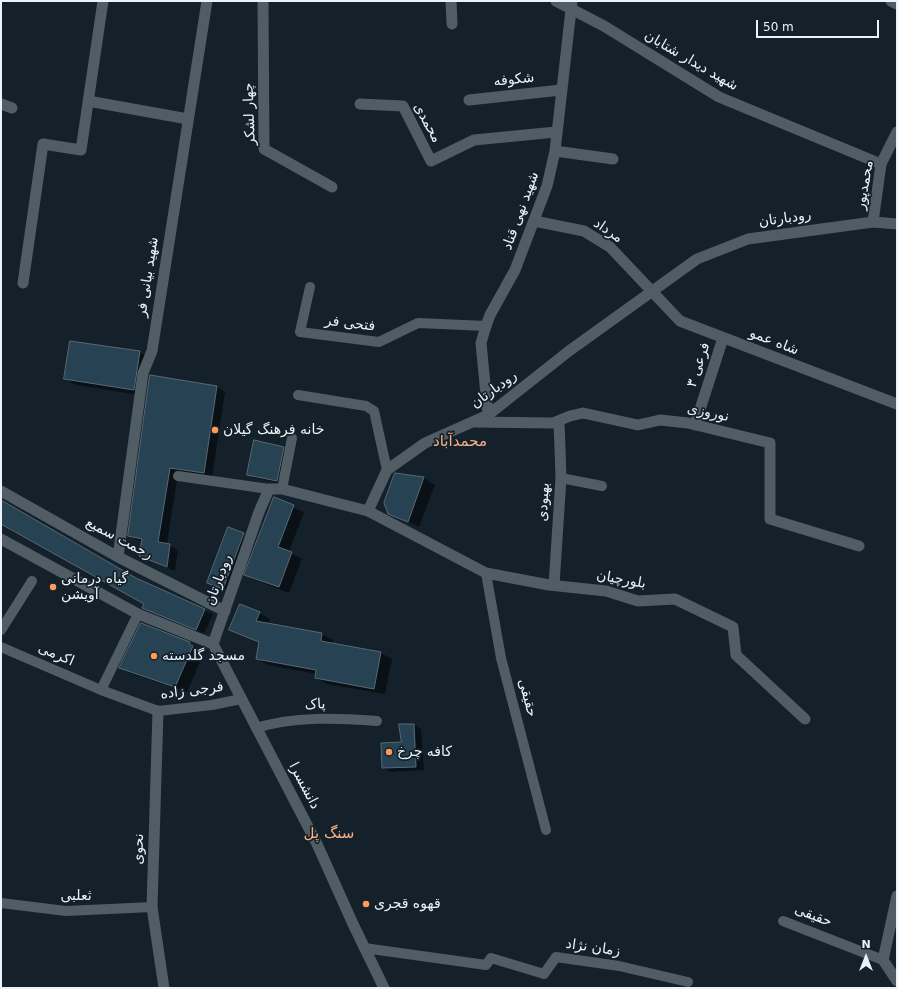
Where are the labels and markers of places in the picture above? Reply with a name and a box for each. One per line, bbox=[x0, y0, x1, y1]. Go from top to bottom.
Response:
place label: خانه فرهنگ گیلان bbox=[223, 422, 324, 438]
marker: خانه فرهنگ گیلان bbox=[210, 425, 220, 435]
place label: گیاه درمانی آویشن bbox=[61, 571, 128, 604]
marker: گیاه درمانی آویشن bbox=[48, 582, 58, 592]
place label: مسجد گلدسته bbox=[162, 648, 245, 664]
marker: مسجد گلدسته bbox=[149, 651, 159, 661]
place label: کافه چرخ bbox=[397, 744, 452, 760]
marker: کافه چرخ bbox=[384, 747, 394, 757]
place label: قهوه قجری bbox=[374, 896, 441, 912]
marker: قهوه قجری bbox=[361, 899, 371, 909]

